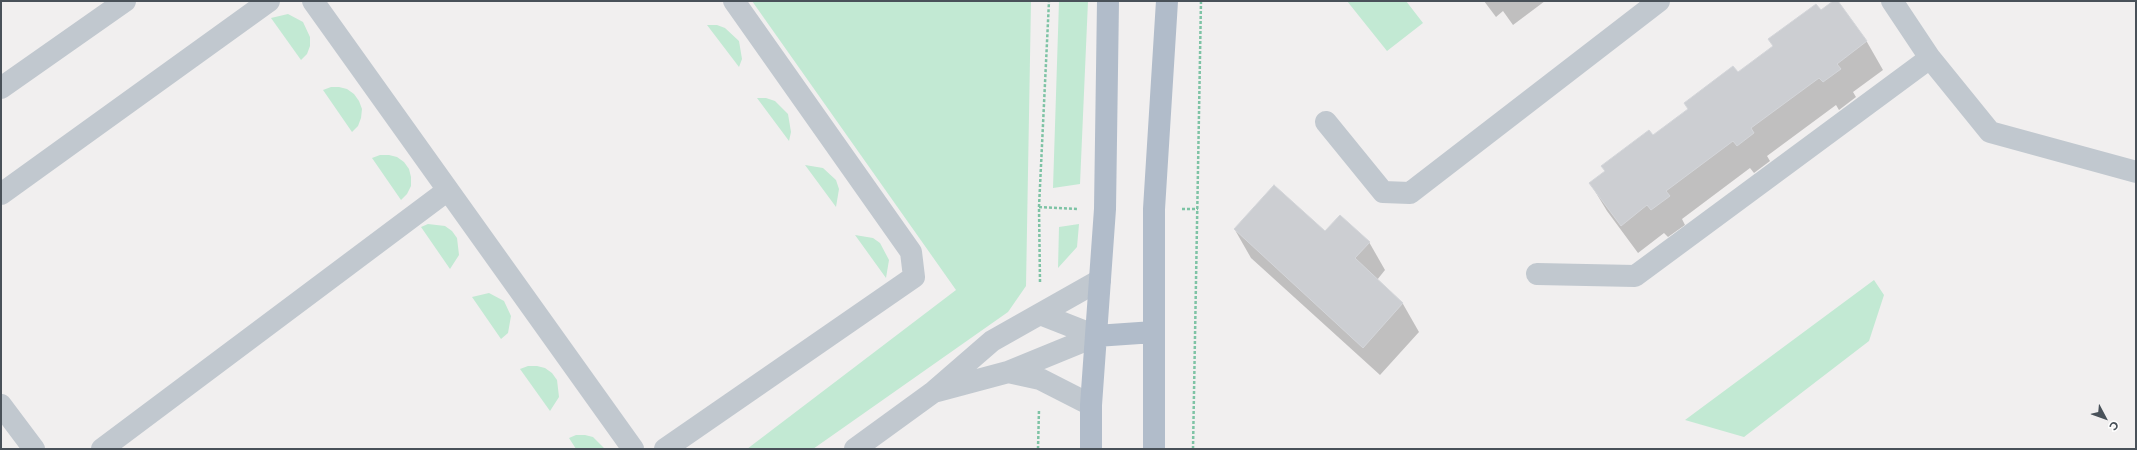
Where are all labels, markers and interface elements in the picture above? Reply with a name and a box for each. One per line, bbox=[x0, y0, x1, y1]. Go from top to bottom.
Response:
north arrow bbox=[2085, 398, 2125, 438]
text: С bbox=[2106, 418, 2122, 433]

